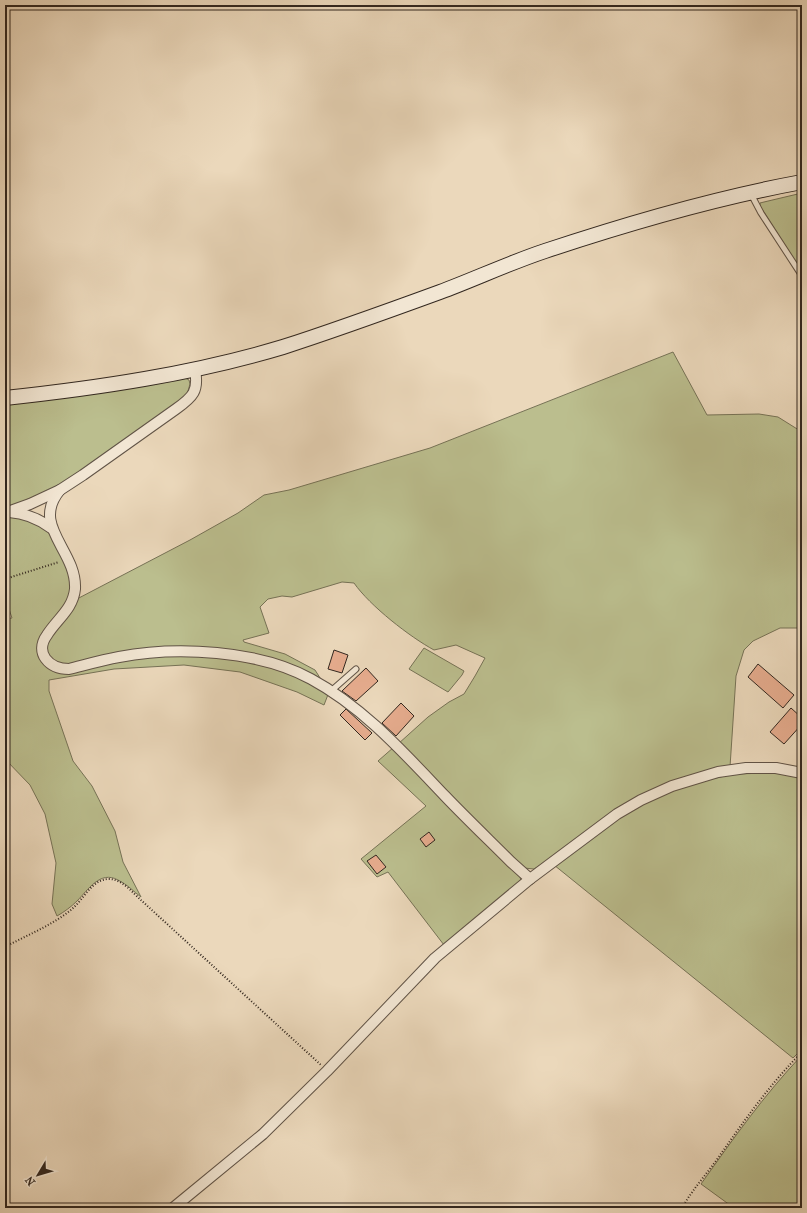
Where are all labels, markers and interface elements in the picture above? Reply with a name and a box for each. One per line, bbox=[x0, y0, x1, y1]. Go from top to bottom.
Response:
north arrow bbox=[18, 1155, 58, 1195]
text: N bbox=[22, 1173, 38, 1188]

